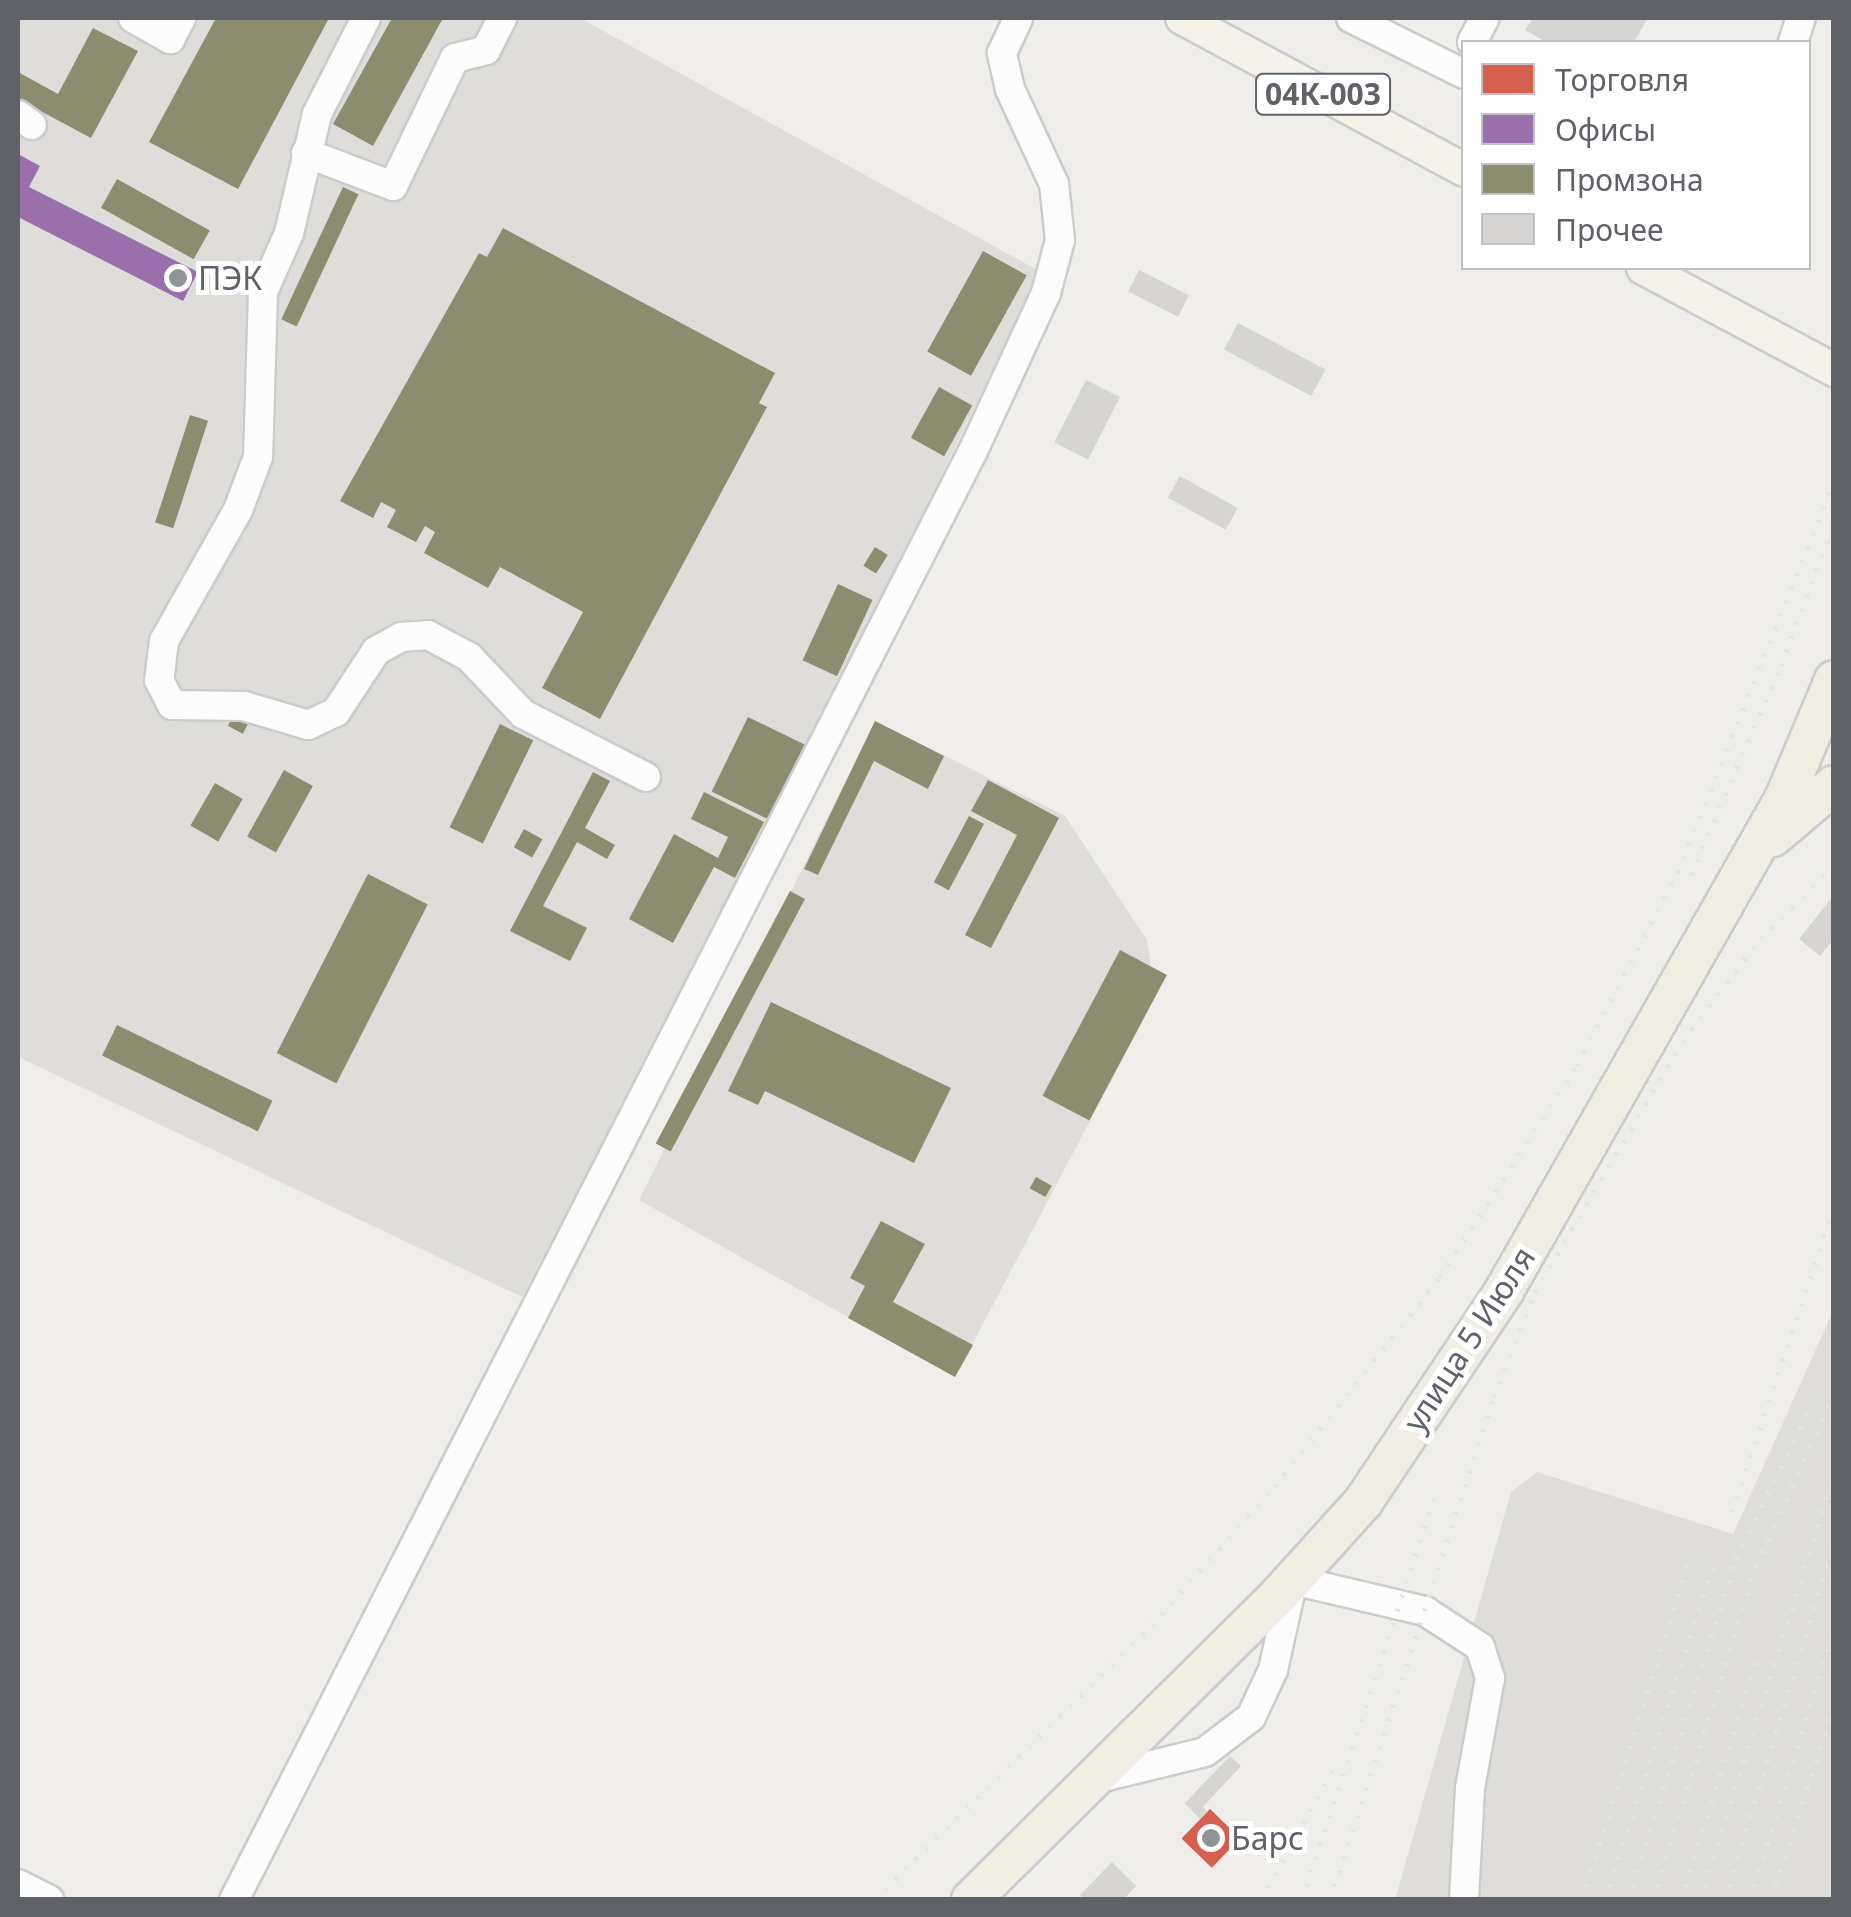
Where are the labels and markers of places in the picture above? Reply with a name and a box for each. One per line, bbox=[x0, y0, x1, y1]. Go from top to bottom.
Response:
place label: ПЭК bbox=[198, 259, 262, 297]
marker: ПЭК bbox=[167, 267, 189, 289]
place label: Барс bbox=[1231, 1819, 1304, 1857]
marker: Барс bbox=[1200, 1827, 1222, 1849]

